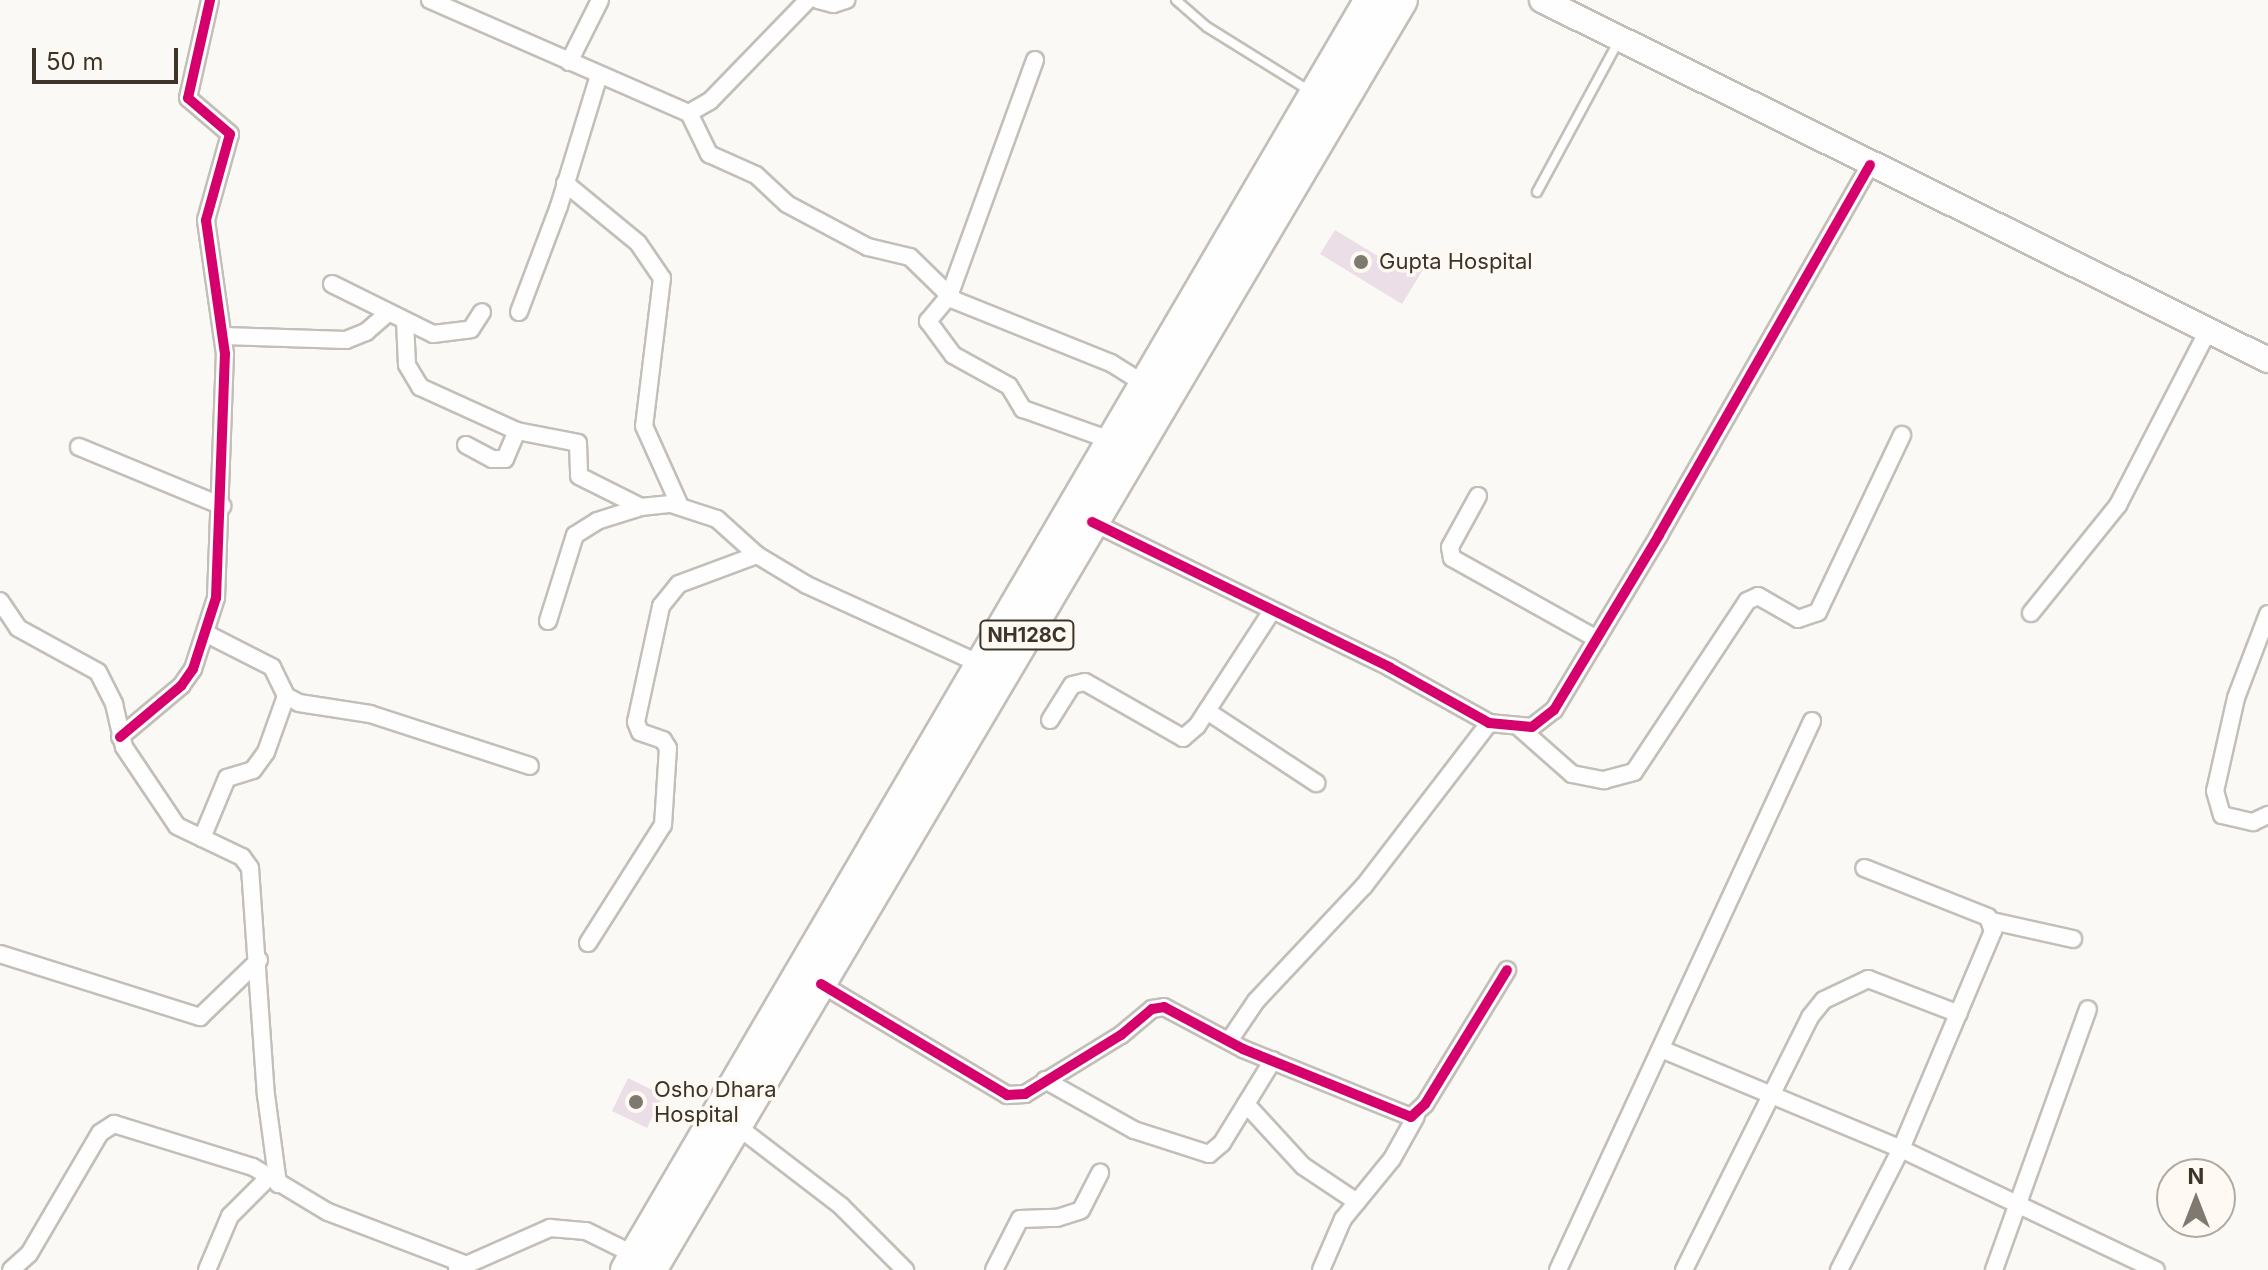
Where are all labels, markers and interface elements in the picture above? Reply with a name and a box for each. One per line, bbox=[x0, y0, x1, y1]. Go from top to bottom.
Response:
scale bar bbox=[36, 32, 182, 82]
text: 50 m bbox=[46, 47, 104, 76]
place label: Gupta Hospital bbox=[1379, 249, 1533, 275]
marker: Gupta Hospital bbox=[1350, 251, 1372, 273]
road number: NH128C bbox=[979, 619, 1075, 651]
place label: Osho Dhara Hospital bbox=[654, 1076, 777, 1128]
marker: Osho Dhara Hospital bbox=[625, 1091, 647, 1113]
north arrow bbox=[2156, 1158, 2236, 1238]
text: N bbox=[2188, 1163, 2204, 1189]

